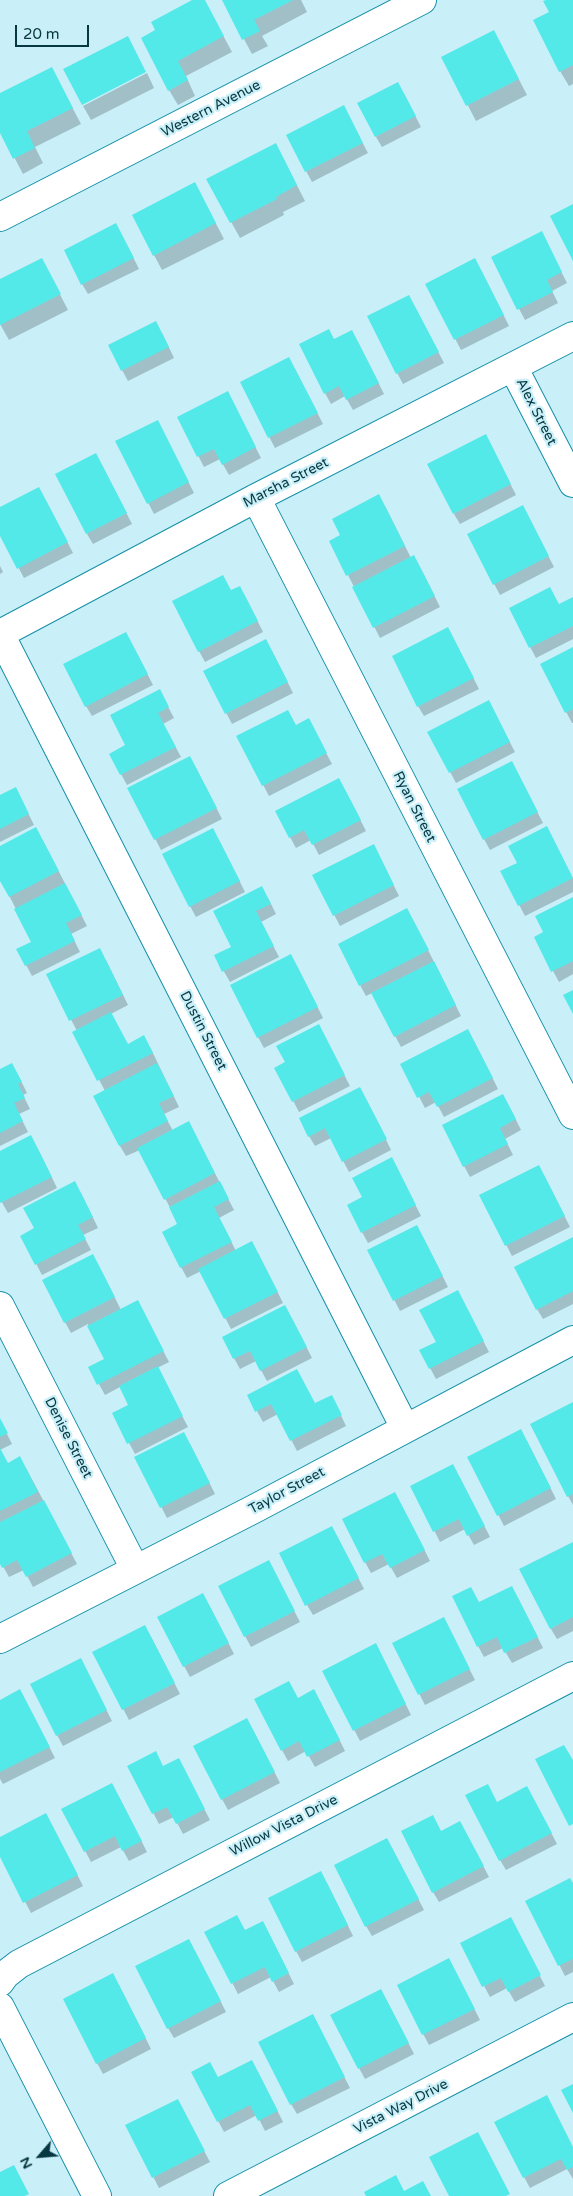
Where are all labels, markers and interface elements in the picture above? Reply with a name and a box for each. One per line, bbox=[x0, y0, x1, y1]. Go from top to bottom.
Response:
scale bar bbox=[18, 15, 91, 47]
text: 20 m bbox=[23, 25, 60, 43]
street label: Western Avenue bbox=[159, 77, 263, 141]
street label: Alex Street bbox=[512, 376, 560, 448]
street label: Marsha Street bbox=[241, 454, 331, 512]
street label: Ryan Street bbox=[389, 769, 439, 845]
street label: Dustin Street bbox=[176, 989, 230, 1073]
street label: Denise Street bbox=[40, 1395, 96, 1481]
street label: Taylor Street bbox=[246, 1464, 328, 1518]
street label: Willow Vista Drive bbox=[227, 1792, 341, 1860]
street label: Vista Way Drive bbox=[351, 2076, 451, 2138]
north arrow bbox=[15, 2131, 65, 2181]
text: N bbox=[16, 2154, 36, 2172]

